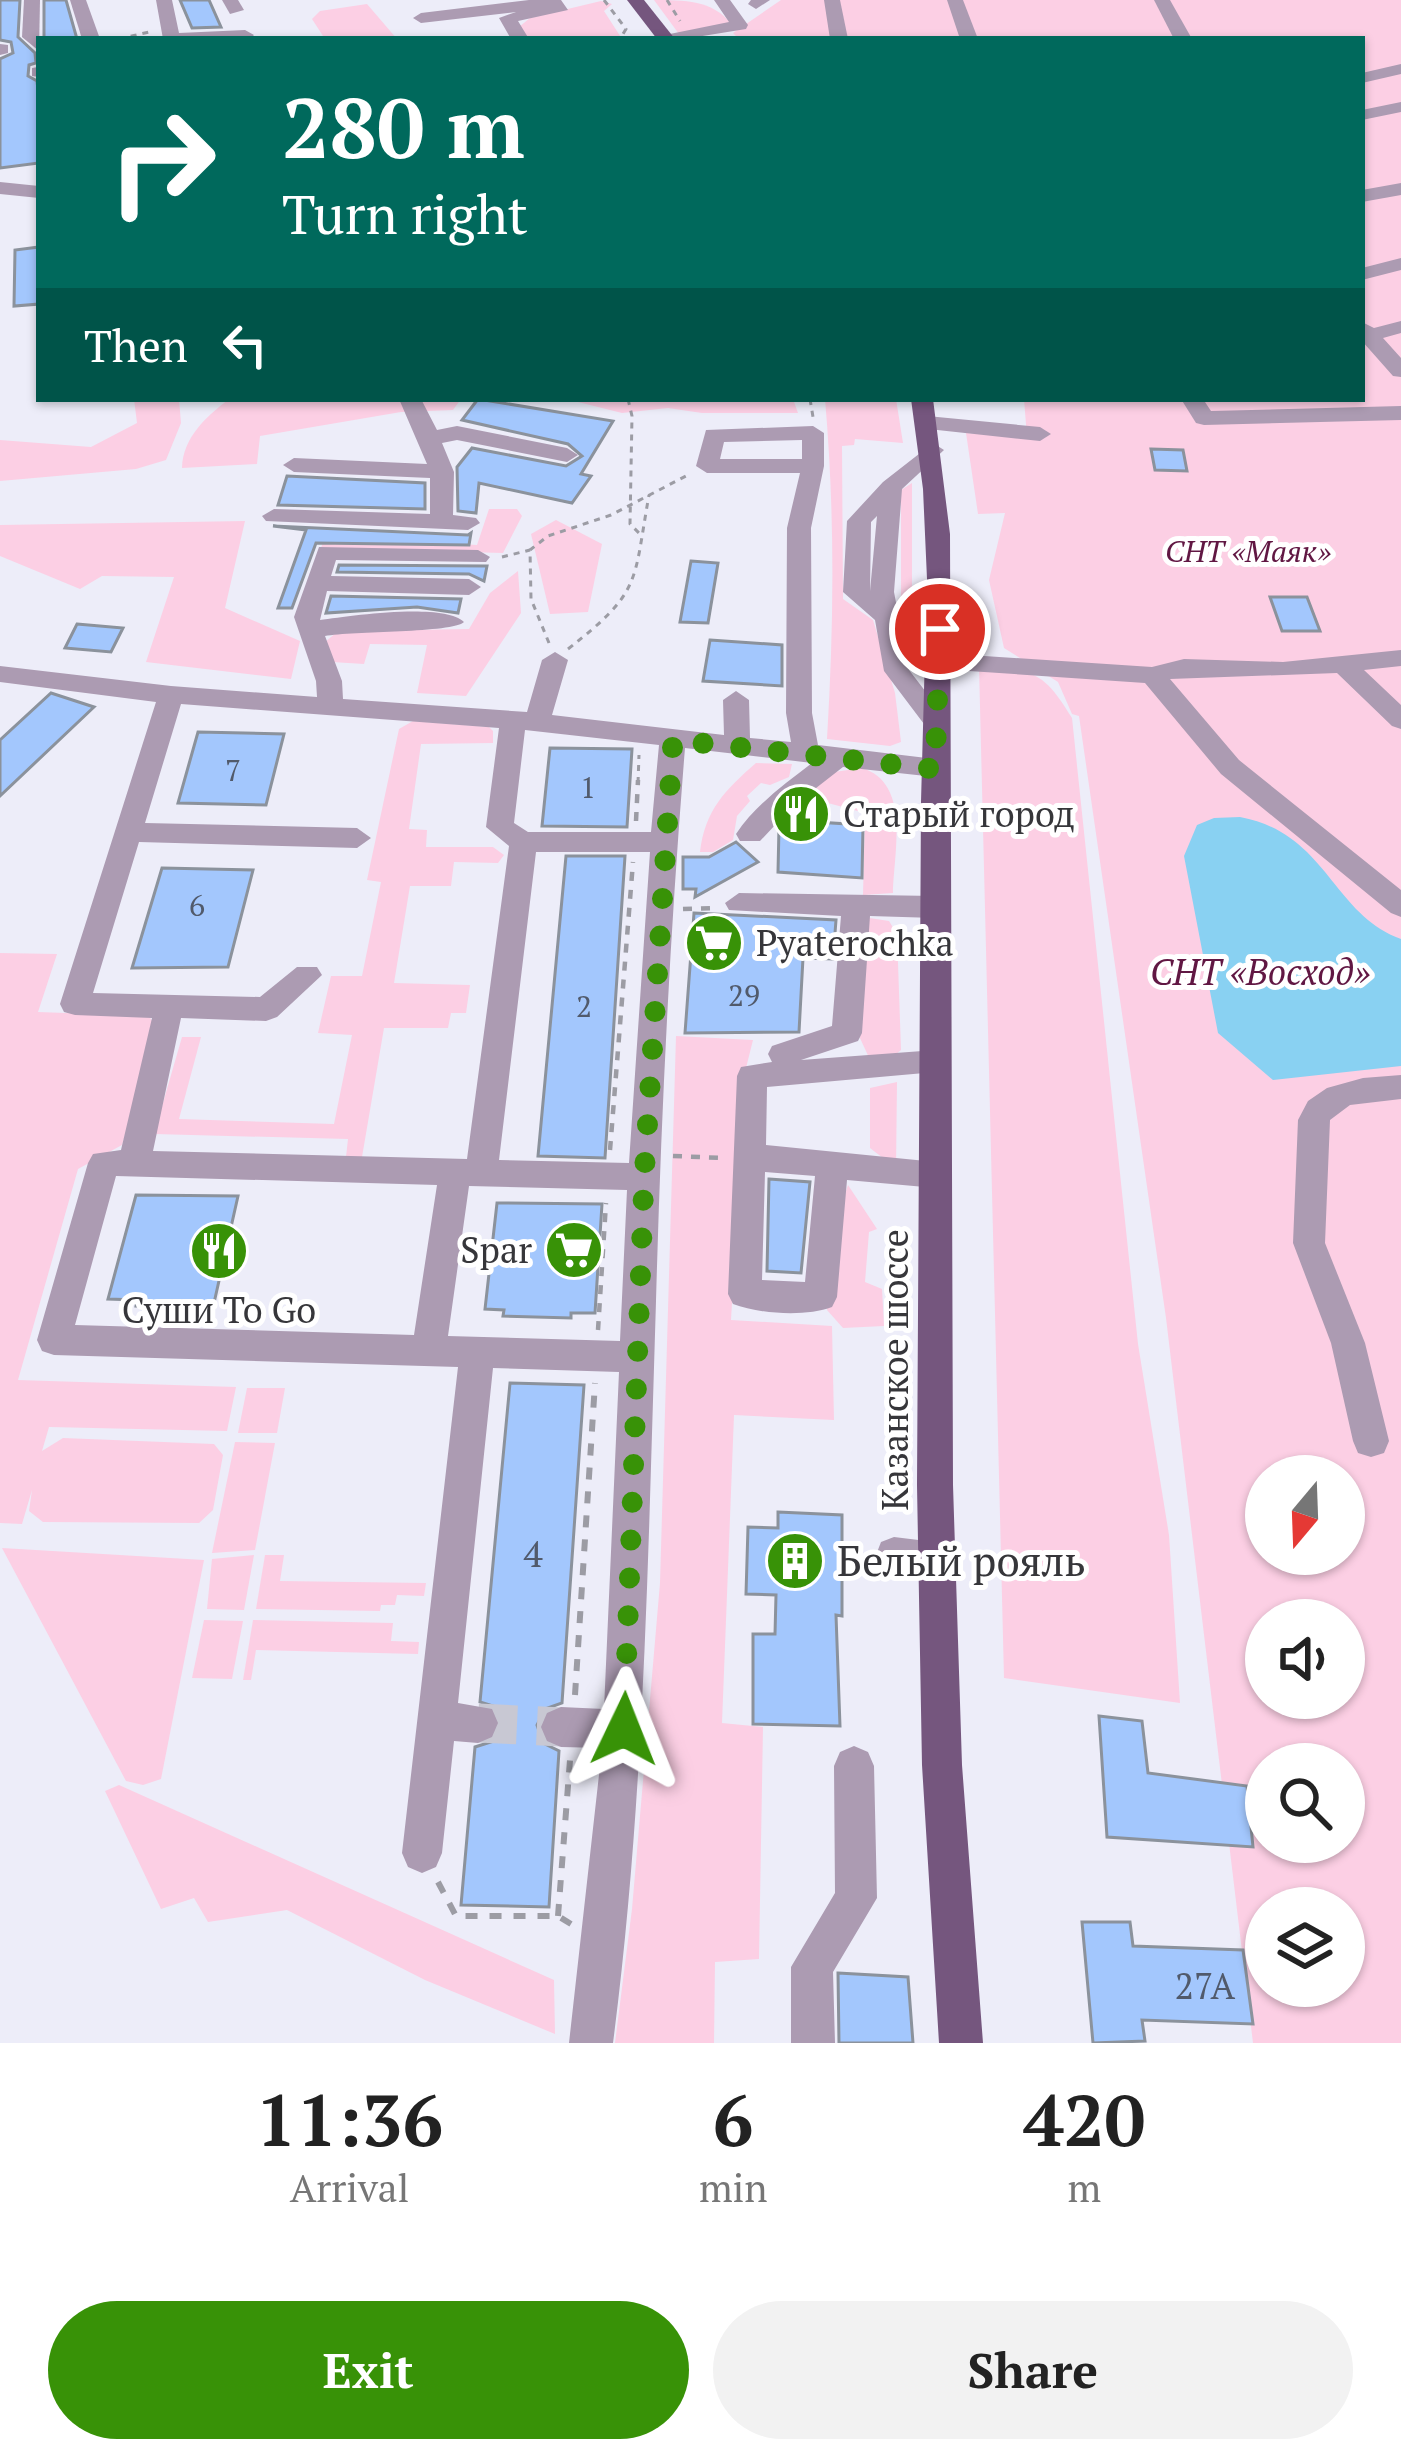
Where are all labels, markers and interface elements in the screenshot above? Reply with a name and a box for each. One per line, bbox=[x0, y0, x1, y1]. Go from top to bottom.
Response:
text: 280 m bbox=[282, 71, 525, 182]
icon: right bbox=[84, 84, 240, 240]
text: Turn right bbox=[282, 178, 528, 249]
icon: left bbox=[212, 312, 278, 378]
text: Then bbox=[84, 315, 188, 375]
park label: СНТ «Маяк» bbox=[1165, 531, 1331, 571]
pin bbox=[889, 578, 991, 680]
icon: arrive bbox=[907, 596, 973, 662]
house number: 7 bbox=[225, 750, 241, 790]
house number: 1 bbox=[580, 767, 596, 807]
restaurant icon: Старый город bbox=[770, 783, 832, 845]
place label: Старый город bbox=[843, 790, 1075, 837]
house number: 6 bbox=[189, 885, 205, 925]
supermarket icon: Pyaterochka bbox=[683, 912, 745, 974]
place label: Pyaterochka bbox=[756, 919, 954, 966]
park label: СНТ «Восход» bbox=[1150, 948, 1371, 995]
house number: 29 bbox=[728, 975, 760, 1015]
house number: 2 bbox=[576, 986, 592, 1026]
supermarket icon: Spar bbox=[543, 1219, 605, 1281]
restaurant icon: Суши To Go bbox=[188, 1220, 250, 1282]
place label: Spar bbox=[460, 1226, 532, 1273]
street label: Казанское шоссе bbox=[871, 1229, 918, 1511]
place label: Суши To Go bbox=[122, 1286, 316, 1333]
north arrow bbox=[1245, 1455, 1365, 1575]
map controls bbox=[1245, 1455, 1365, 2007]
house number: 4 bbox=[523, 1530, 543, 1577]
building icon: Белый рояль bbox=[764, 1530, 826, 1592]
place label: Белый рояль bbox=[837, 1532, 1086, 1588]
button: sound bbox=[1245, 1599, 1365, 1719]
position arrow bbox=[561, 1666, 687, 1792]
button: search bbox=[1245, 1743, 1365, 1863]
button: layers bbox=[1245, 1887, 1365, 2007]
house number: 27А bbox=[1175, 1962, 1236, 2009]
text: 11:36 bbox=[256, 2071, 443, 2167]
text: 6 bbox=[713, 2071, 754, 2167]
text: 420 bbox=[1023, 2071, 1145, 2167]
text: Arrival bbox=[290, 2161, 409, 2213]
text: min bbox=[699, 2161, 767, 2213]
text: m bbox=[1067, 2161, 1101, 2213]
button: Exit bbox=[48, 2301, 689, 2439]
button: Share bbox=[713, 2301, 1353, 2439]

